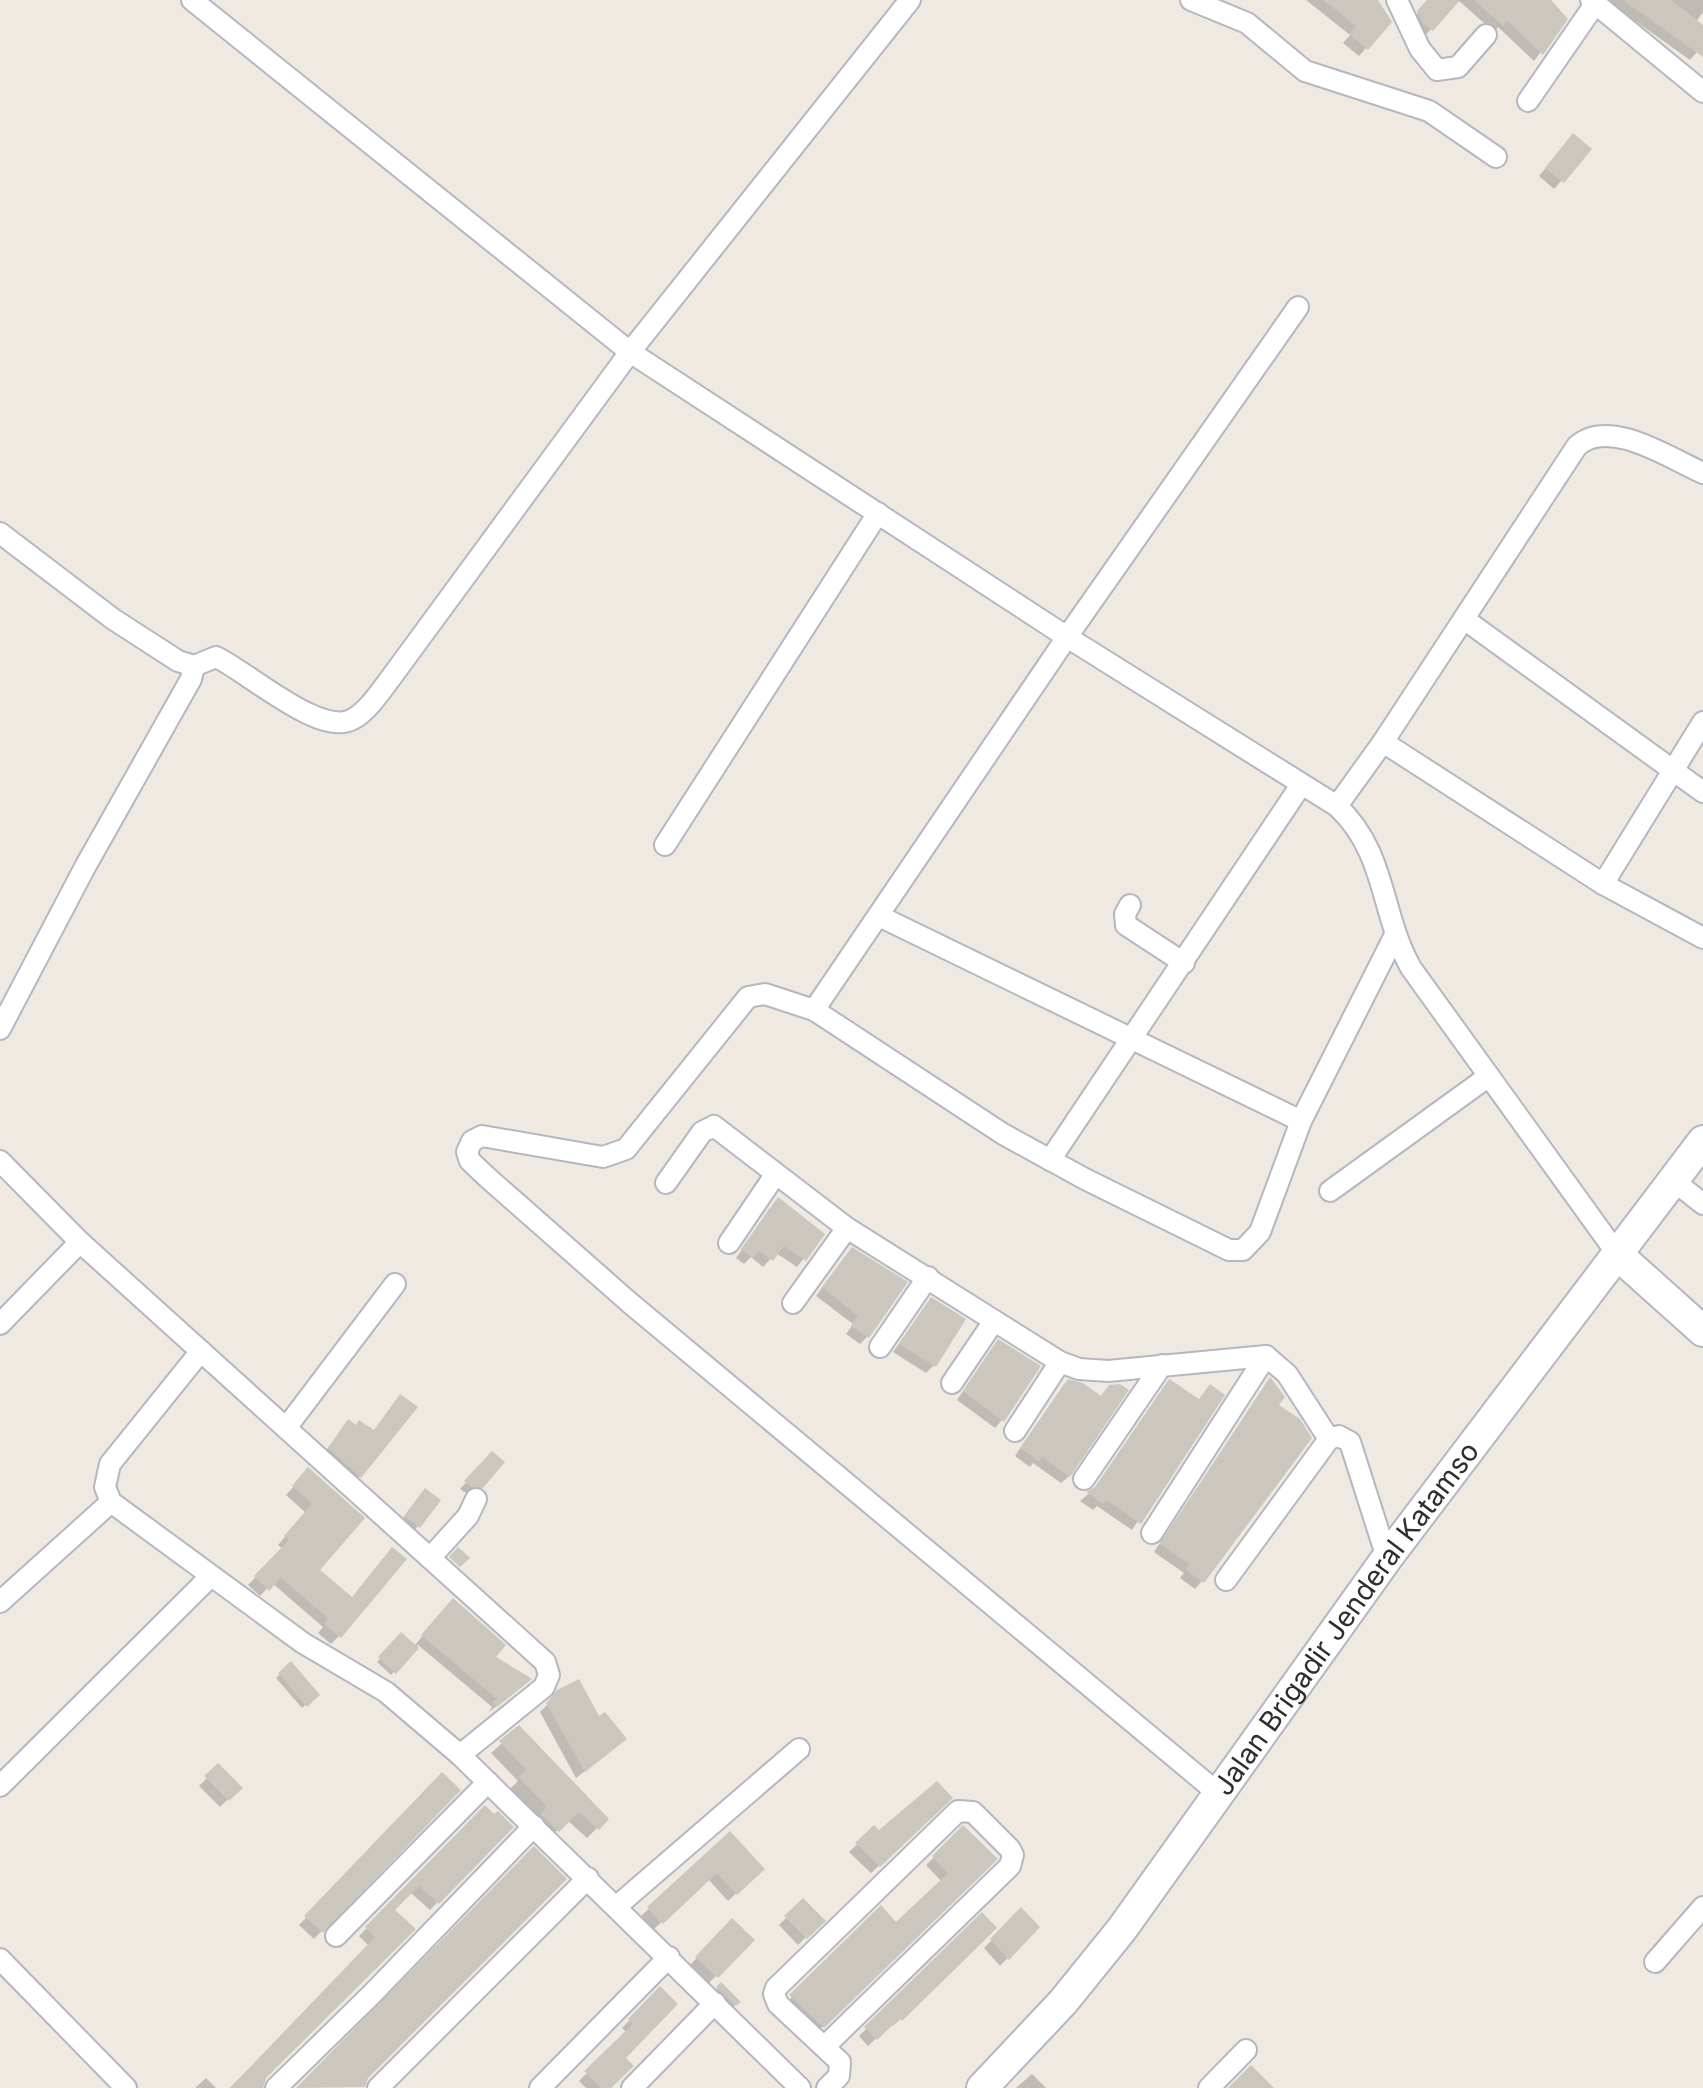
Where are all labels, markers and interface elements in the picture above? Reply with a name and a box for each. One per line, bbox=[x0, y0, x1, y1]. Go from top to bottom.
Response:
street label: Jalan Brigadir Jenderal Katamso bbox=[1206, 1435, 1486, 1802]

